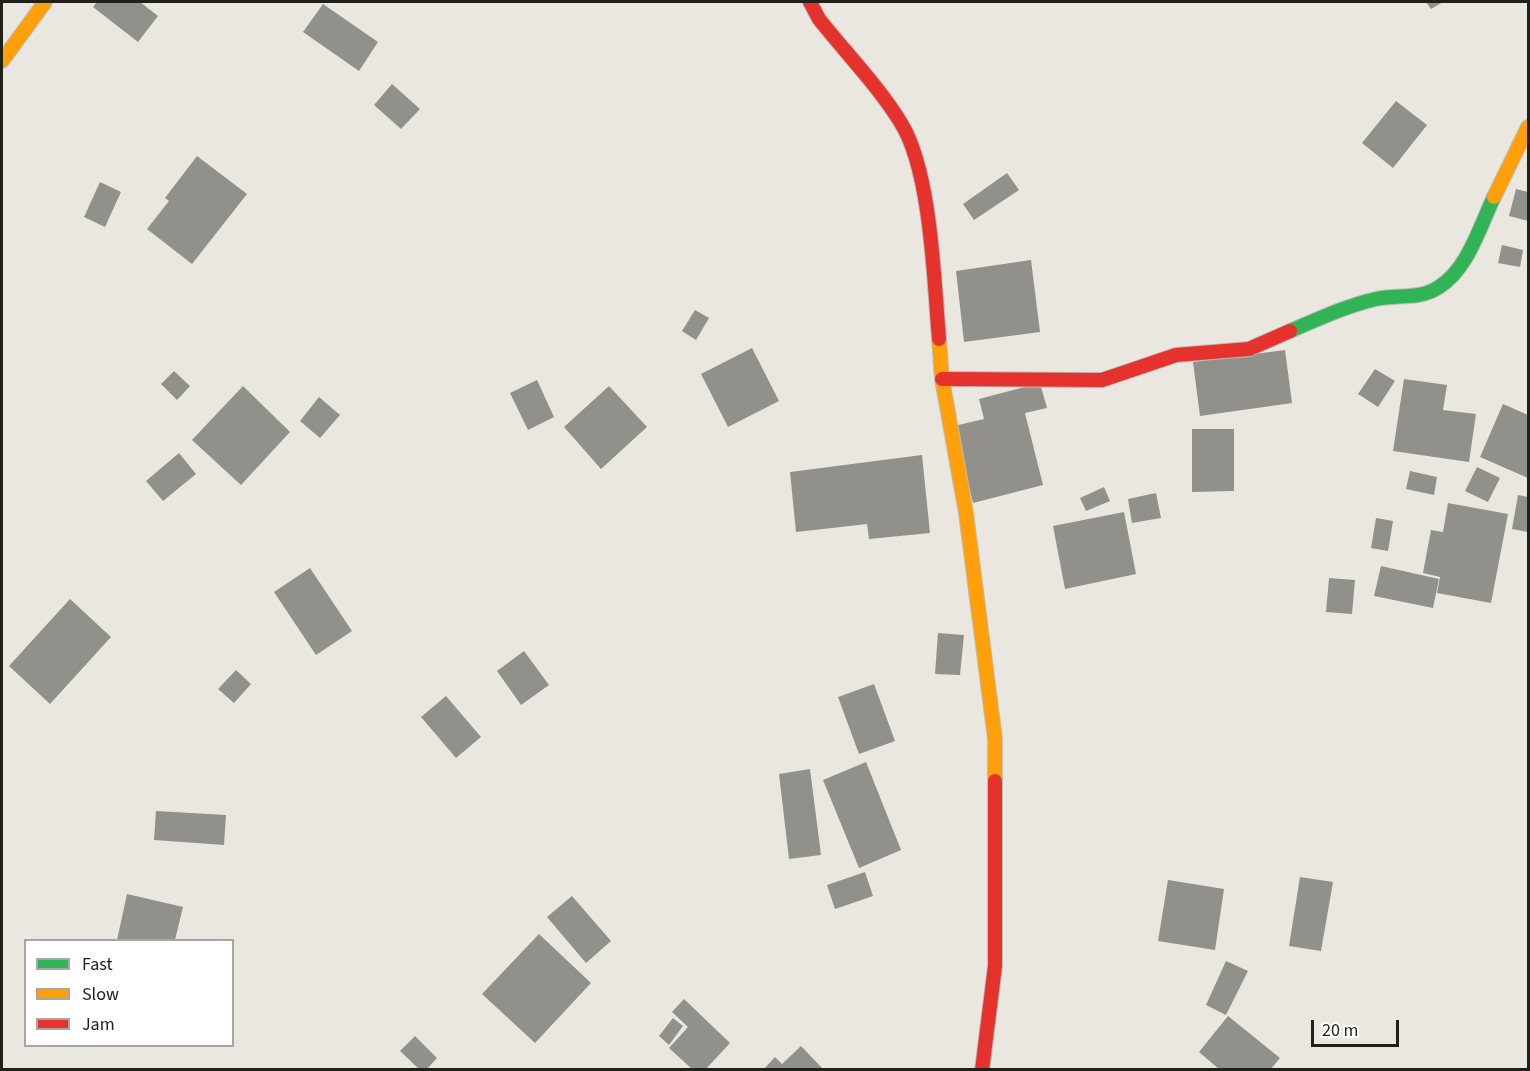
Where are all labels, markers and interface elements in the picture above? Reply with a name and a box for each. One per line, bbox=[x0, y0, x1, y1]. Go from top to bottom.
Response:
legend bbox=[24, 939, 234, 1047]
text: Fast bbox=[82, 952, 113, 977]
text: Slow bbox=[82, 982, 119, 1007]
scale bar bbox=[1314, 1008, 1402, 1046]
text: Jam bbox=[82, 1012, 115, 1037]
text: 20 m bbox=[1322, 1018, 1358, 1043]

